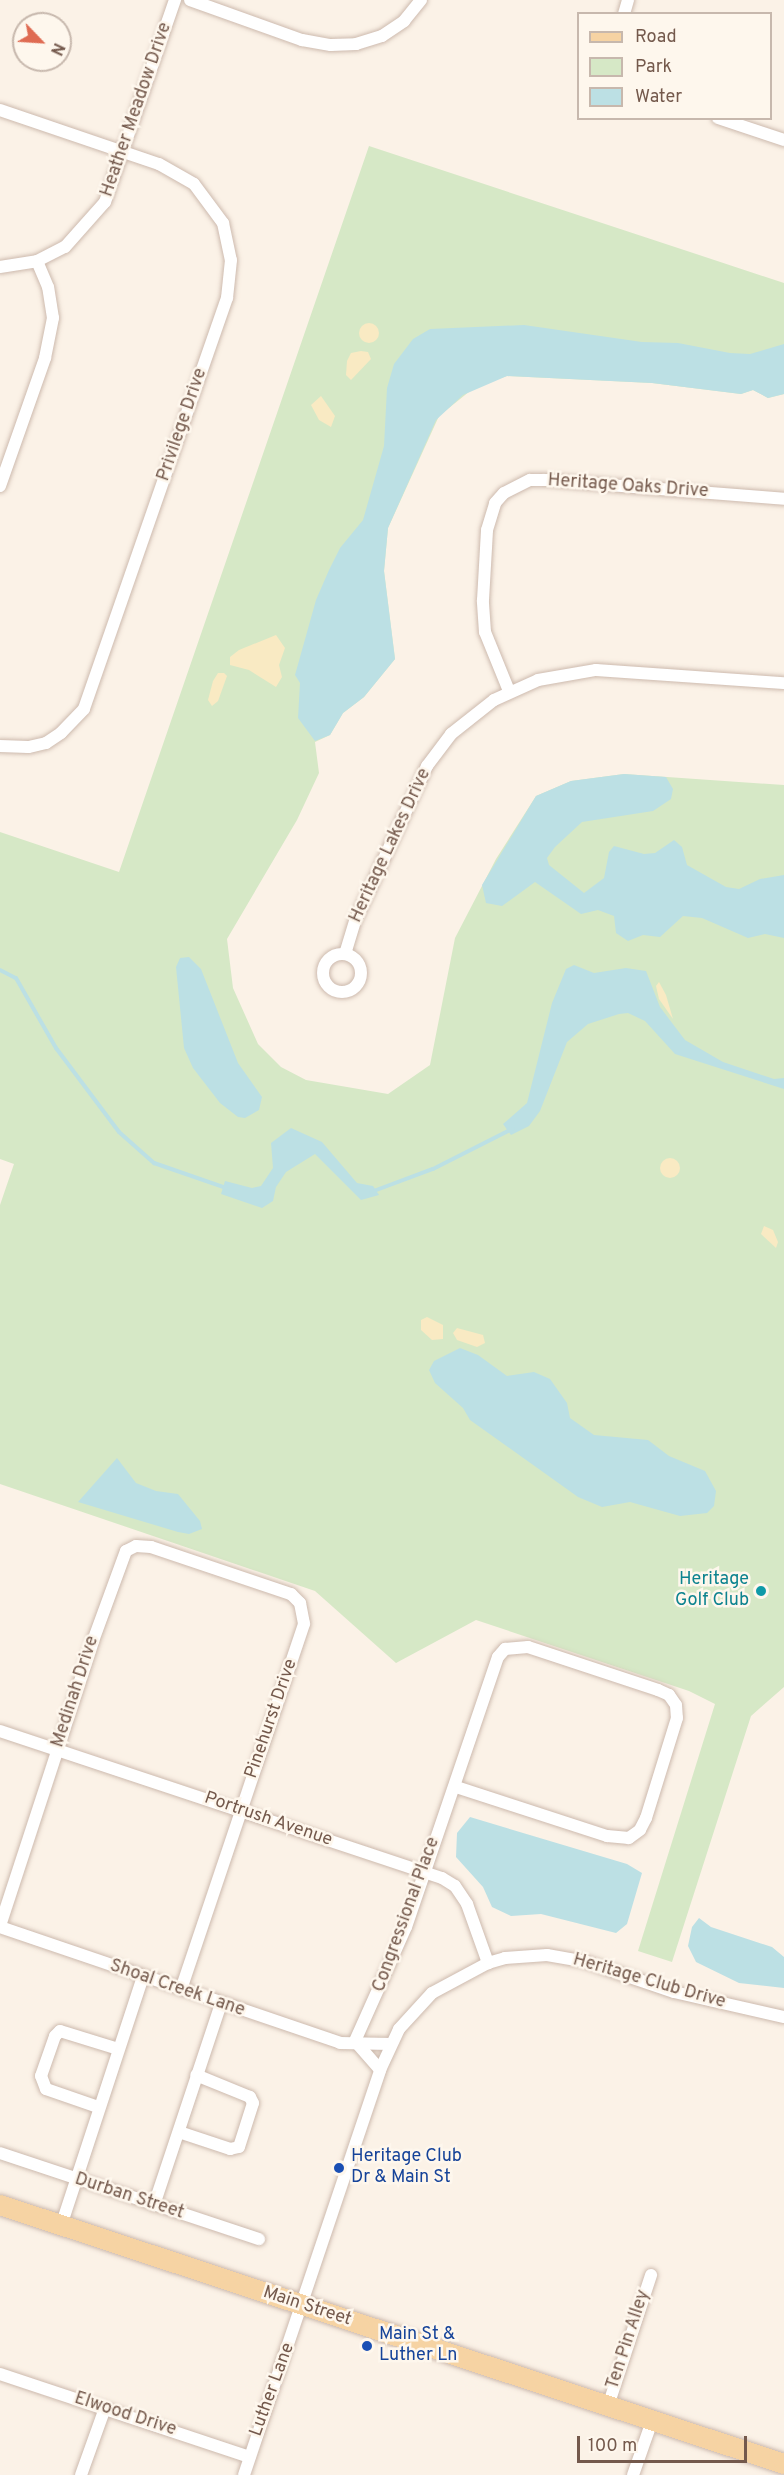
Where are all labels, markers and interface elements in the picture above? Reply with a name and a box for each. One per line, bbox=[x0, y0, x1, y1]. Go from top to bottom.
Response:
north arrow bbox=[12, 12, 72, 72]
legend bbox=[577, 12, 772, 120]
street label: Heather Meadow Drive bbox=[97, 20, 177, 200]
text: Road bbox=[635, 26, 677, 49]
text: N bbox=[45, 39, 68, 58]
text: Park bbox=[635, 56, 672, 79]
text: Water bbox=[635, 86, 682, 109]
street label: Privilege Drive bbox=[154, 366, 212, 484]
street label: Heritage Oaks Drive bbox=[547, 471, 709, 503]
street label: Heritage Lakes Drive bbox=[346, 765, 436, 927]
place label: Heritage Golf Club bbox=[675, 1570, 749, 1612]
marker: Heritage Golf Club bbox=[754, 1584, 768, 1598]
street label: Medinah Drive bbox=[48, 1634, 104, 1750]
street label: Pinehurst Drive bbox=[241, 1656, 303, 1782]
street label: Portrush Avenue bbox=[201, 1788, 335, 1852]
street label: Congressional Place bbox=[369, 1835, 445, 1995]
street label: Heritage Club Drive bbox=[570, 1950, 728, 2014]
street label: Shoal Creek Lane bbox=[107, 1956, 247, 2022]
place label: Heritage Club Dr & Main St bbox=[351, 2147, 462, 2190]
marker: Heritage Club Dr & Main St bbox=[332, 2161, 346, 2175]
street label: Durban Street bbox=[72, 2169, 186, 2225]
street label: Main Street bbox=[260, 2283, 354, 2331]
street label: Ten Pin Alley bbox=[603, 2287, 655, 2393]
place label: Main St & Luther Ln bbox=[379, 2325, 457, 2368]
marker: Main St & Luther Ln bbox=[360, 2339, 374, 2353]
street label: Luther Lane bbox=[246, 2340, 300, 2440]
street label: Elwood Drive bbox=[71, 2388, 179, 2442]
scale bar bbox=[580, 2424, 750, 2462]
text: 100 m bbox=[588, 2435, 637, 2458]

